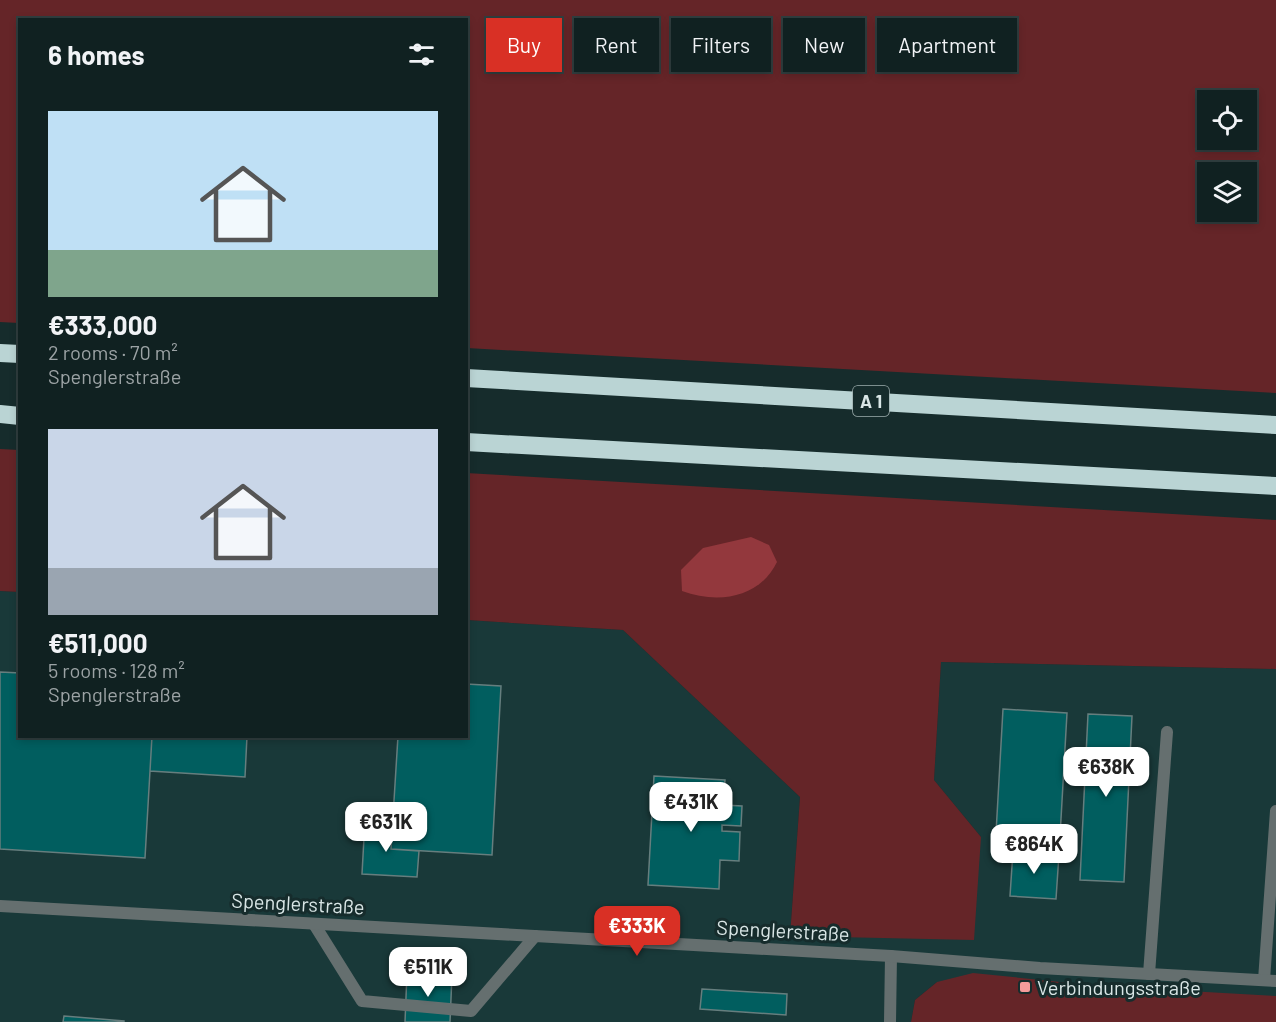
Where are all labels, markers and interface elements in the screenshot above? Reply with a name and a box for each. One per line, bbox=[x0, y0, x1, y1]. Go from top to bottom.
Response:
chip: Buy bbox=[486, 18, 562, 72]
chip: Rent bbox=[574, 18, 659, 72]
chip: Filters bbox=[671, 18, 771, 72]
chip: New bbox=[783, 18, 865, 72]
chip: Apartment bbox=[877, 18, 1017, 72]
icon: filters bbox=[405, 38, 438, 71]
text: 6 homes bbox=[48, 39, 145, 70]
map controls bbox=[1197, 90, 1257, 222]
button: locate bbox=[1197, 90, 1257, 150]
icon: home bbox=[189, 150, 297, 258]
button: layers bbox=[1197, 162, 1257, 222]
text: €333,000 bbox=[48, 309, 157, 340]
text: 2 rooms · 70 m² bbox=[48, 340, 178, 364]
text: Spenglerstraße bbox=[48, 364, 181, 388]
road number: A 1 bbox=[853, 386, 889, 416]
icon: home bbox=[189, 468, 297, 576]
text: €511,000 bbox=[48, 627, 147, 658]
text: 5 rooms · 128 m² bbox=[48, 658, 185, 682]
text: Spenglerstraße bbox=[48, 682, 181, 706]
pin: €638K bbox=[1064, 747, 1148, 798]
text: €638K bbox=[1077, 754, 1135, 778]
pin: €431K bbox=[649, 782, 733, 833]
text: €431K bbox=[663, 789, 719, 813]
pin: €631K bbox=[344, 802, 428, 853]
text: €631K bbox=[359, 809, 413, 833]
pin: €864K bbox=[992, 824, 1076, 875]
text: €864K bbox=[1005, 831, 1063, 855]
street label: Spenglerstraße bbox=[231, 888, 365, 918]
pin: €333K bbox=[595, 906, 679, 957]
text: €333K bbox=[608, 913, 666, 937]
street label: Spenglerstraße bbox=[716, 915, 850, 945]
pin: €511K bbox=[386, 947, 470, 998]
text: €511K bbox=[403, 954, 453, 978]
place label: Verbindungsstraße bbox=[1037, 975, 1201, 999]
marker: Verbindungsstraße bbox=[1018, 980, 1032, 994]

